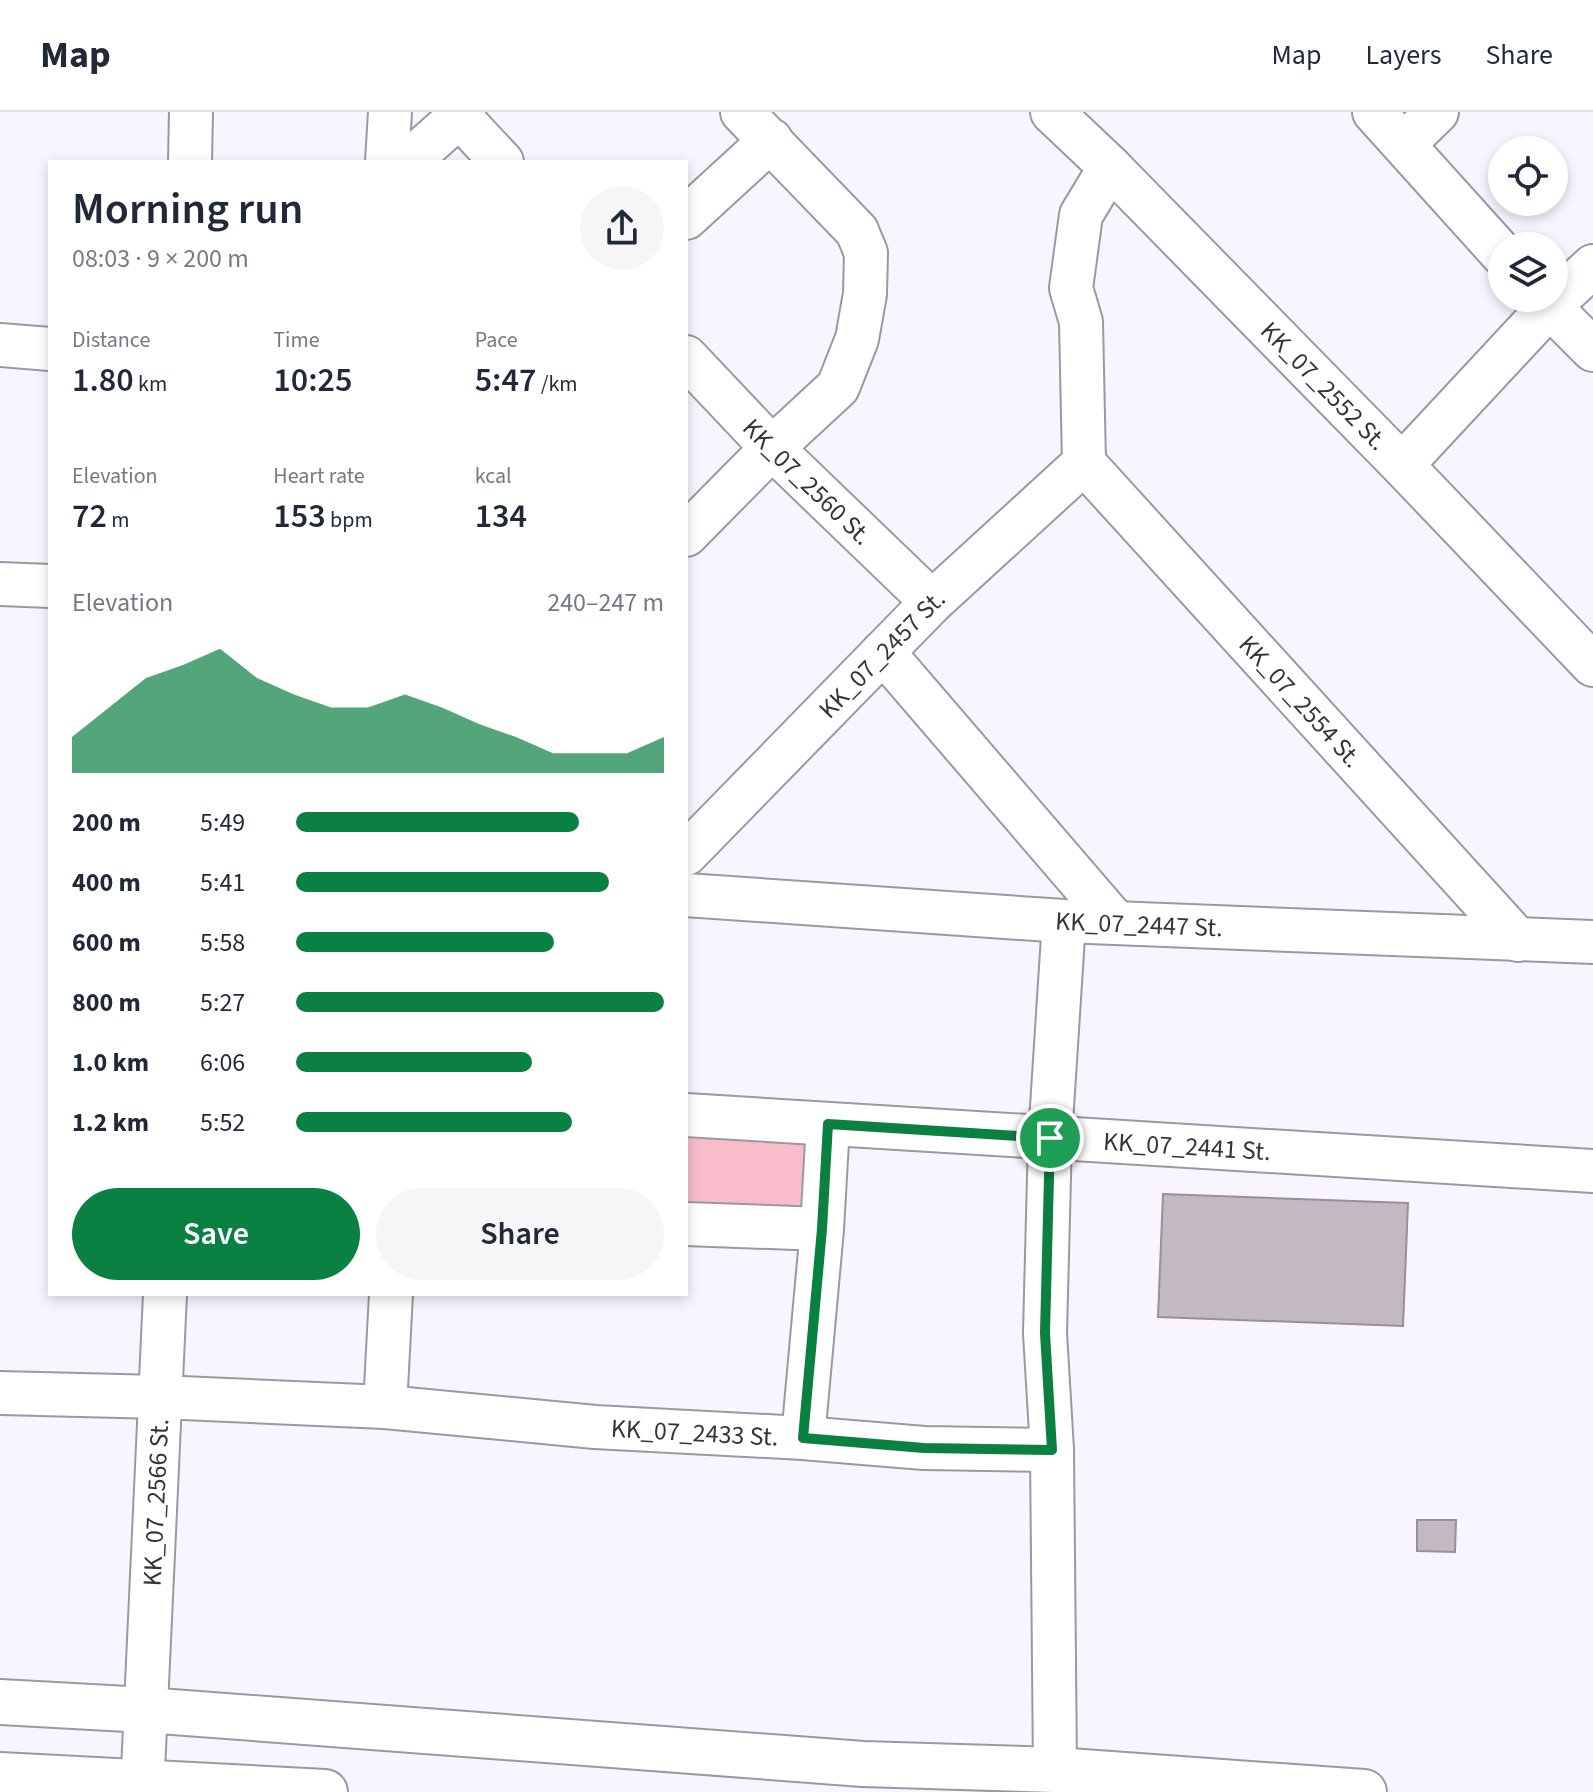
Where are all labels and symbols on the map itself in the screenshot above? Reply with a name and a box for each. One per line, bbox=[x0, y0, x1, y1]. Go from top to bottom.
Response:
street label: KK_07_2552 St. bbox=[1252, 313, 1396, 459]
street label: KK_07_2560 St. bbox=[734, 410, 880, 554]
street label: KK_07_2457 St. bbox=[810, 581, 953, 727]
street label: KK_07_2554 St. bbox=[1230, 627, 1370, 776]
street label: KK_07_2447 St. bbox=[1054, 902, 1224, 946]
pin bbox=[1016, 1104, 1084, 1172]
street label: KK_07_2441 St. bbox=[1102, 1123, 1272, 1170]
street label: KK_07_2433 St. bbox=[610, 1410, 779, 1456]
street label: KK_07_2566 St. bbox=[134, 1418, 178, 1587]

